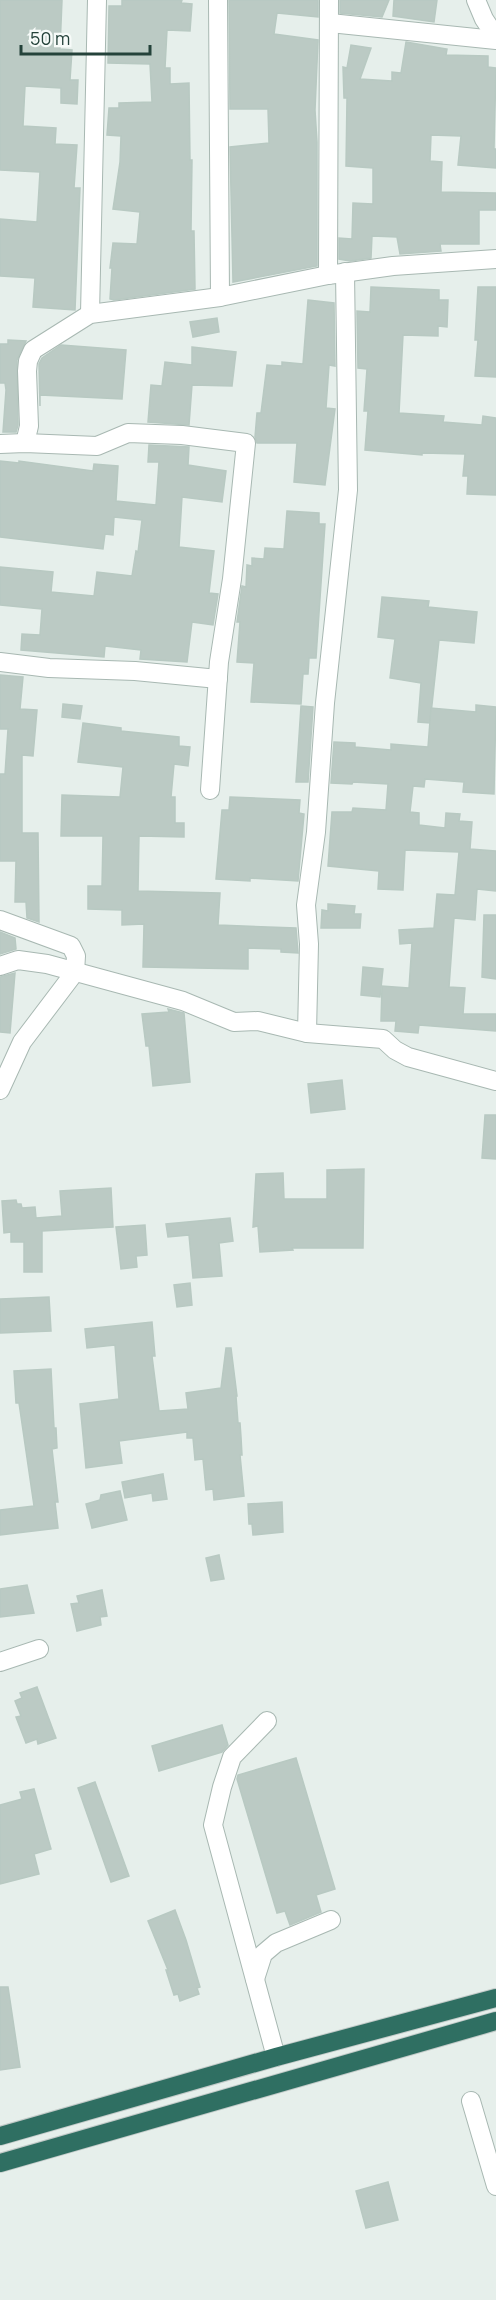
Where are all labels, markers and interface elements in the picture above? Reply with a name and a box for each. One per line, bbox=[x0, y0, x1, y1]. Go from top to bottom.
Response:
scale bar bbox=[21, 18, 150, 56]
text: 50 m bbox=[30, 26, 70, 50]

